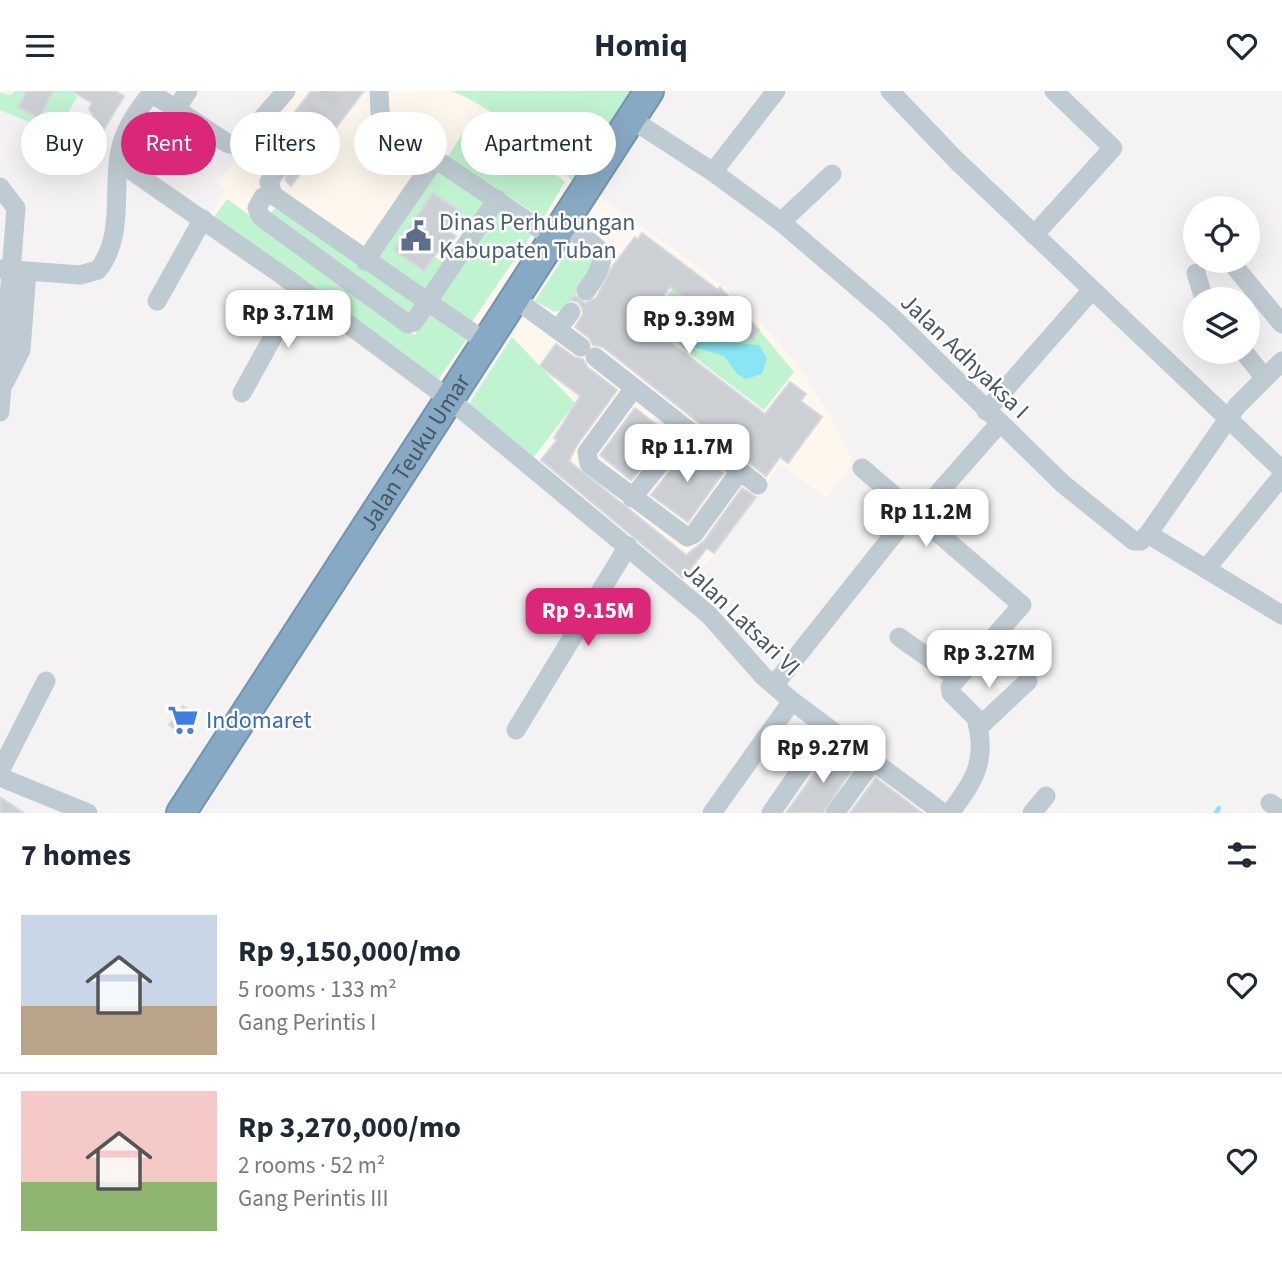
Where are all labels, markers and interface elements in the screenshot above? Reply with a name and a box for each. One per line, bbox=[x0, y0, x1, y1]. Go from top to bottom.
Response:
text: Homiq bbox=[594, 23, 688, 69]
icon: menu bbox=[21, 27, 59, 65]
icon: heart bbox=[1223, 27, 1261, 65]
chip: Buy bbox=[21, 112, 107, 175]
chip: Rent bbox=[121, 112, 216, 175]
chip: Filters bbox=[230, 112, 340, 175]
chip: New bbox=[354, 112, 447, 175]
chip: Apartment bbox=[461, 112, 616, 175]
map controls bbox=[1183, 196, 1260, 364]
button: locate bbox=[1183, 196, 1260, 273]
place label: Dinas Perhubungan Kabupaten Tuban bbox=[439, 205, 636, 268]
public building icon: Dinas Perhubungan Kabupaten Tuban bbox=[399, 219, 433, 253]
street label: Jalan Adhyaksa I bbox=[892, 286, 1037, 427]
button: layers bbox=[1183, 287, 1260, 364]
pin: Rp 3.71M bbox=[216, 291, 360, 350]
text: Rp 3.71M bbox=[242, 296, 334, 329]
pin: Rp 9.39M bbox=[617, 296, 761, 356]
text: Rp 9.39M bbox=[643, 302, 735, 335]
street label: Jalan Teuku Umar bbox=[351, 366, 480, 538]
pin: Rp 11.7M bbox=[615, 425, 759, 484]
text: Rp 11.7M bbox=[641, 430, 733, 463]
pin: Rp 11.2M bbox=[854, 489, 998, 549]
text: Rp 11.2M bbox=[880, 495, 972, 528]
street label: Jalan Latsari VI bbox=[675, 554, 808, 684]
pin: Rp 9.15M bbox=[516, 589, 660, 648]
text: Rp 9.15M bbox=[542, 594, 634, 627]
pin: Rp 3.27M bbox=[917, 631, 1061, 690]
text: Rp 3.27M bbox=[943, 636, 1035, 669]
supermarket icon: Indomaret bbox=[166, 703, 200, 737]
place label: Indomaret bbox=[206, 703, 312, 738]
pin: Rp 9.27M bbox=[751, 725, 895, 785]
text: Rp 9.27M bbox=[777, 731, 869, 764]
text: 7 homes bbox=[21, 834, 131, 877]
icon: filters bbox=[1223, 836, 1261, 874]
text: Rp 9,150,000/mo bbox=[238, 930, 461, 973]
icon: home bbox=[77, 943, 161, 1027]
icon: heart bbox=[1223, 966, 1261, 1004]
text: 5 rooms · 133 m² bbox=[238, 973, 397, 1006]
text: Gang Perintis I bbox=[238, 1006, 376, 1039]
text: Rp 3,270,000/mo bbox=[238, 1106, 461, 1149]
icon: home bbox=[77, 1119, 161, 1203]
icon: heart bbox=[1223, 1142, 1261, 1180]
text: 2 rooms · 52 m² bbox=[238, 1149, 385, 1182]
text: Gang Perintis III bbox=[238, 1182, 388, 1215]

